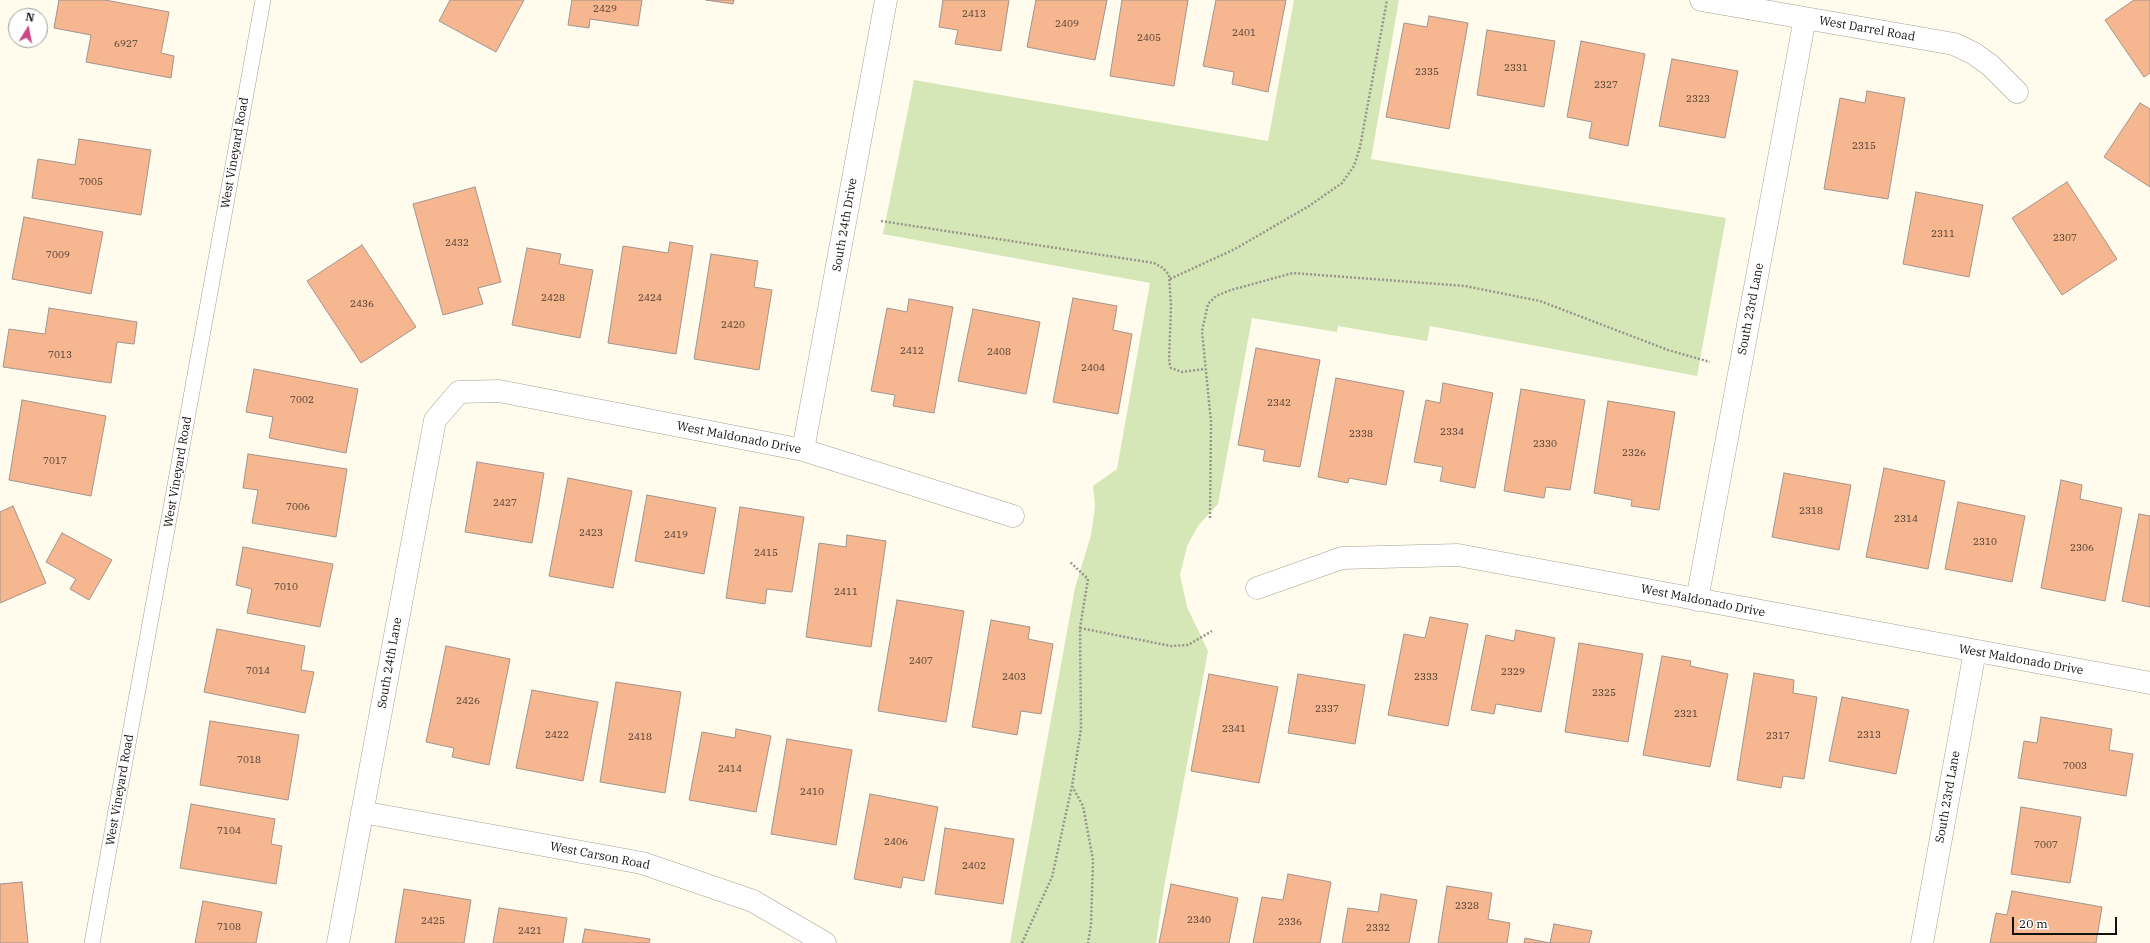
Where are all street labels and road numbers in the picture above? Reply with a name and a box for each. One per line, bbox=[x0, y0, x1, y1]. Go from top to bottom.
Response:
street label: West Darrel Road bbox=[1818, 13, 1916, 45]
street label: West Vineyard Road bbox=[218, 96, 252, 210]
street label: South 24th Drive bbox=[830, 177, 860, 273]
street label: South 23rd Lane bbox=[1735, 262, 1767, 356]
street label: West Vineyard Road bbox=[161, 415, 195, 529]
street label: West Maldonado Drive bbox=[676, 419, 802, 457]
street label: West Maldonado Drive bbox=[1640, 582, 1766, 620]
street label: South 24th Lane bbox=[375, 616, 405, 710]
street label: West Maldonado Drive bbox=[1958, 642, 2084, 678]
street label: West Vineyard Road bbox=[103, 733, 137, 847]
street label: South 23rd Lane bbox=[1933, 750, 1963, 844]
street label: West Carson Road bbox=[549, 839, 651, 873]

